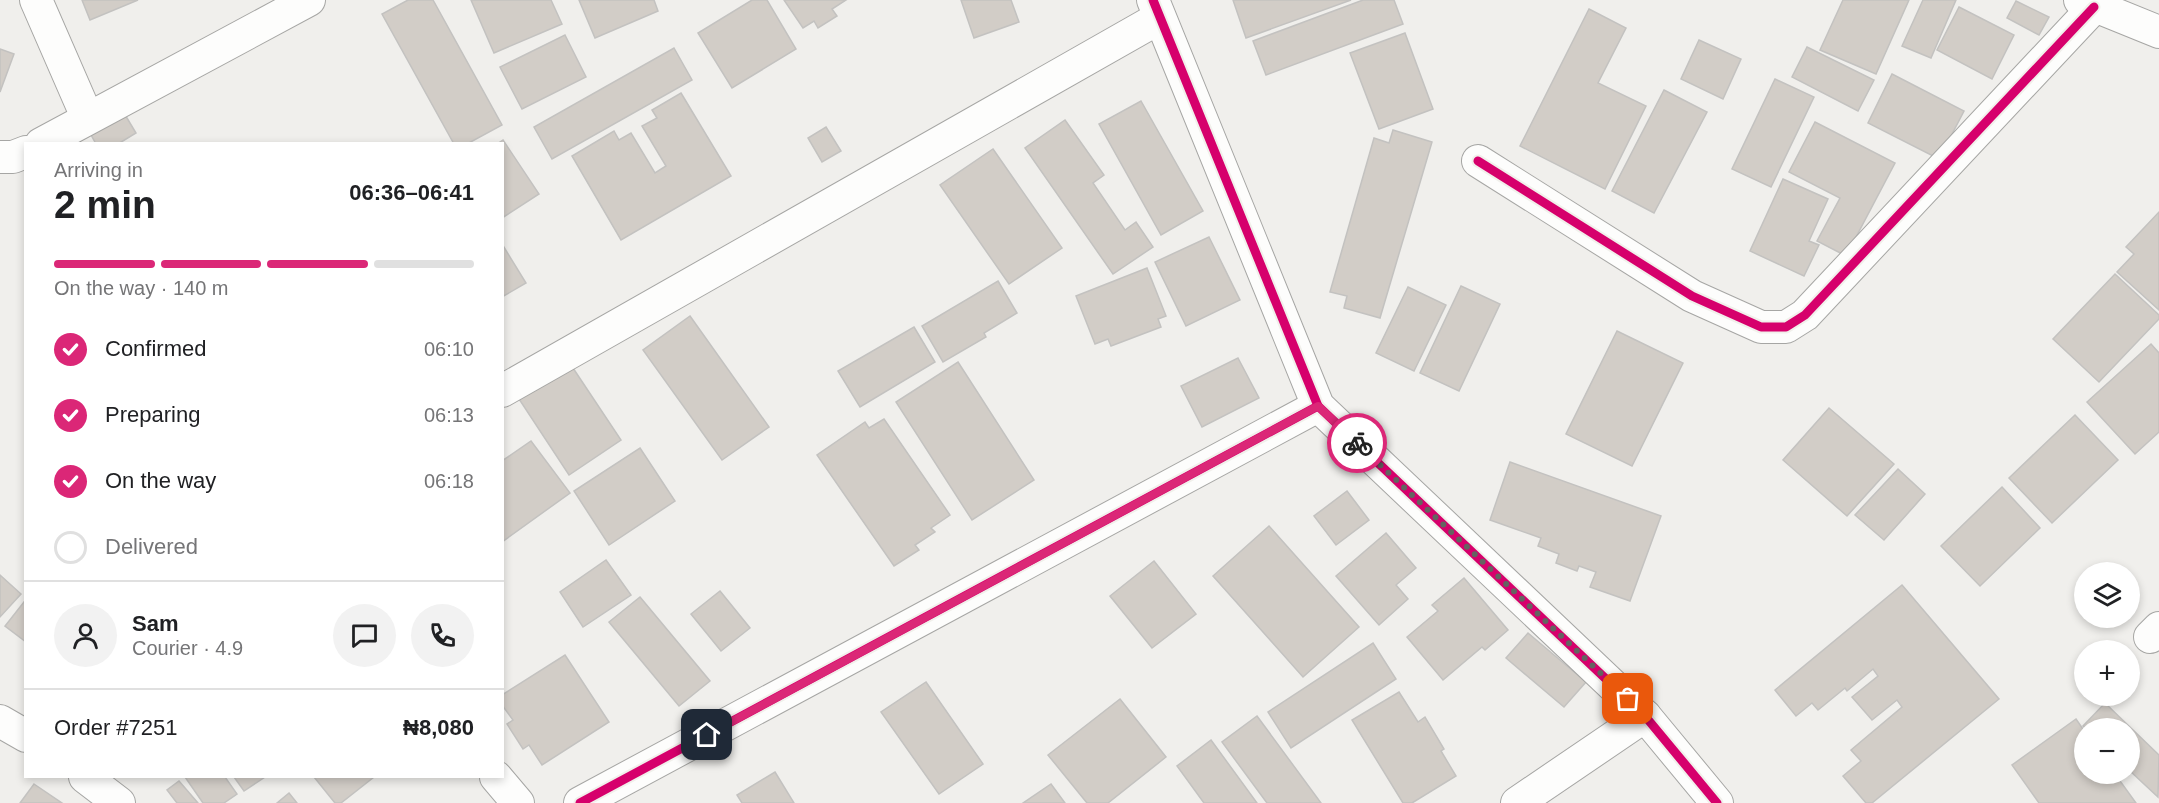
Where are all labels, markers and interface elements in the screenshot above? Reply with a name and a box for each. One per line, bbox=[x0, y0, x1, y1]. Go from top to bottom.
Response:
text: Arriving in bbox=[54, 159, 143, 181]
text: 06:36–06:41 bbox=[349, 180, 474, 205]
text: 2 min bbox=[54, 183, 156, 226]
text: On the way · 140 m bbox=[54, 277, 229, 299]
icon: check bbox=[54, 333, 87, 366]
text: Confirmed bbox=[105, 336, 206, 361]
text: 06:10 bbox=[424, 338, 474, 360]
icon: check bbox=[54, 399, 87, 432]
text: Preparing bbox=[105, 402, 200, 427]
text: 06:13 bbox=[424, 404, 474, 426]
courier bbox=[1327, 413, 1387, 473]
icon: bike bbox=[1341, 427, 1374, 460]
icon: check bbox=[54, 465, 87, 498]
text: On the way bbox=[105, 468, 216, 493]
text: 06:18 bbox=[424, 470, 474, 492]
text: Delivered bbox=[105, 534, 198, 559]
map controls bbox=[2074, 562, 2140, 784]
button: layers bbox=[2074, 562, 2140, 628]
button: person bbox=[54, 604, 117, 667]
button: chat bbox=[333, 604, 396, 667]
button: phone bbox=[411, 604, 474, 667]
text: Sam bbox=[132, 611, 178, 636]
text: Courier · 4.9 bbox=[132, 637, 243, 659]
button: + bbox=[2074, 640, 2140, 706]
pin bbox=[1602, 673, 1653, 724]
icon: bag bbox=[1611, 682, 1644, 715]
pin bbox=[681, 709, 732, 760]
text: Order #7251 bbox=[54, 715, 178, 740]
text: ₦8,080 bbox=[403, 715, 474, 740]
icon: home bbox=[690, 718, 723, 751]
button: − bbox=[2074, 718, 2140, 784]

